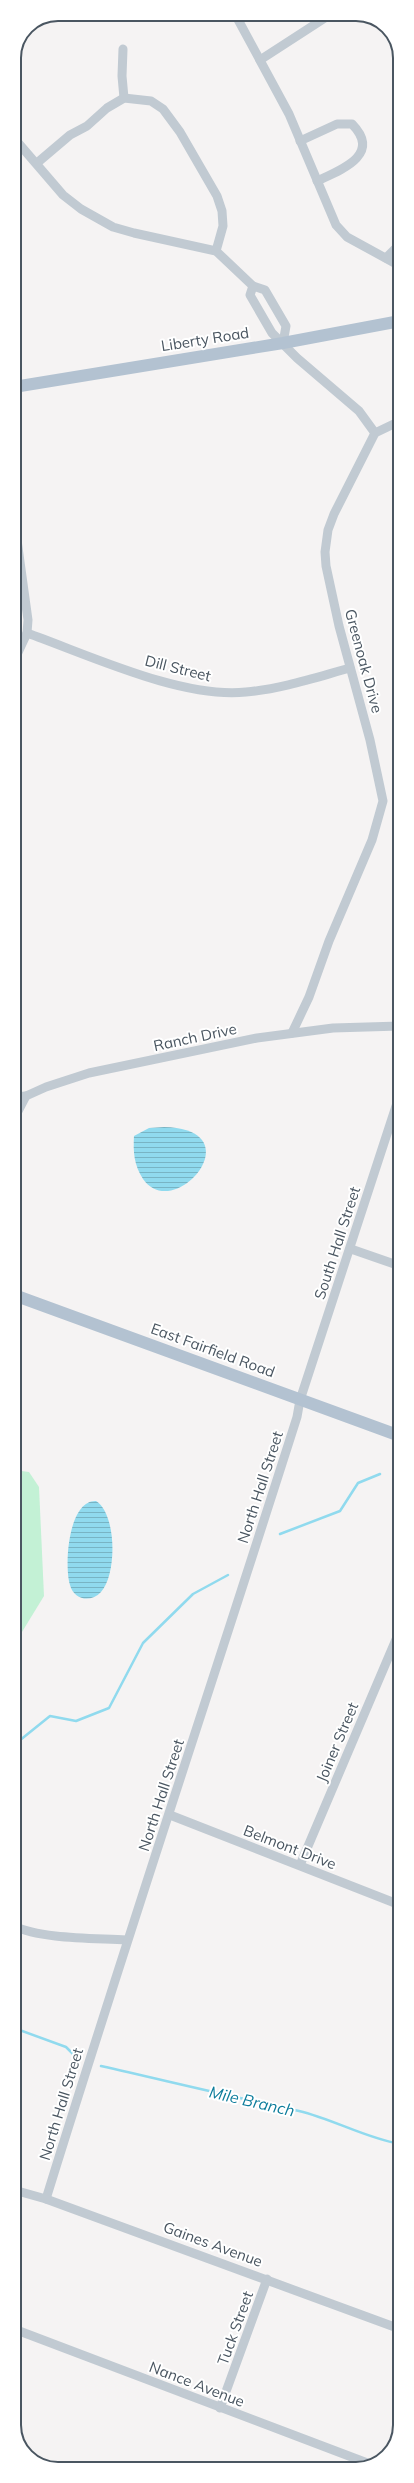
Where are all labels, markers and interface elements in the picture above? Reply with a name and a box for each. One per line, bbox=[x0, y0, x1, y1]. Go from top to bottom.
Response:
street label: Liberty Road bbox=[160, 323, 250, 355]
street label: Greenoak Drive bbox=[341, 607, 387, 715]
street label: Dill Street bbox=[143, 651, 213, 685]
street label: Ranch Drive bbox=[152, 1019, 238, 1055]
street label: South Hall Street bbox=[310, 1184, 364, 1302]
street label: East Fairfield Road bbox=[148, 1319, 278, 1381]
street label: North Hall Street bbox=[233, 1429, 287, 1545]
street label: Joiner Street bbox=[312, 1699, 362, 1785]
street label: North Hall Street bbox=[134, 1737, 188, 1853]
street label: Belmont Drive bbox=[241, 1821, 339, 1873]
street label: North Hall Street bbox=[35, 2045, 87, 2163]
water label: Mile Branch bbox=[207, 2081, 297, 2121]
street label: Gaines Avenue bbox=[161, 2217, 265, 2271]
street label: Tuck Street bbox=[213, 2288, 257, 2368]
street label: Nance Avenue bbox=[147, 2357, 247, 2411]

